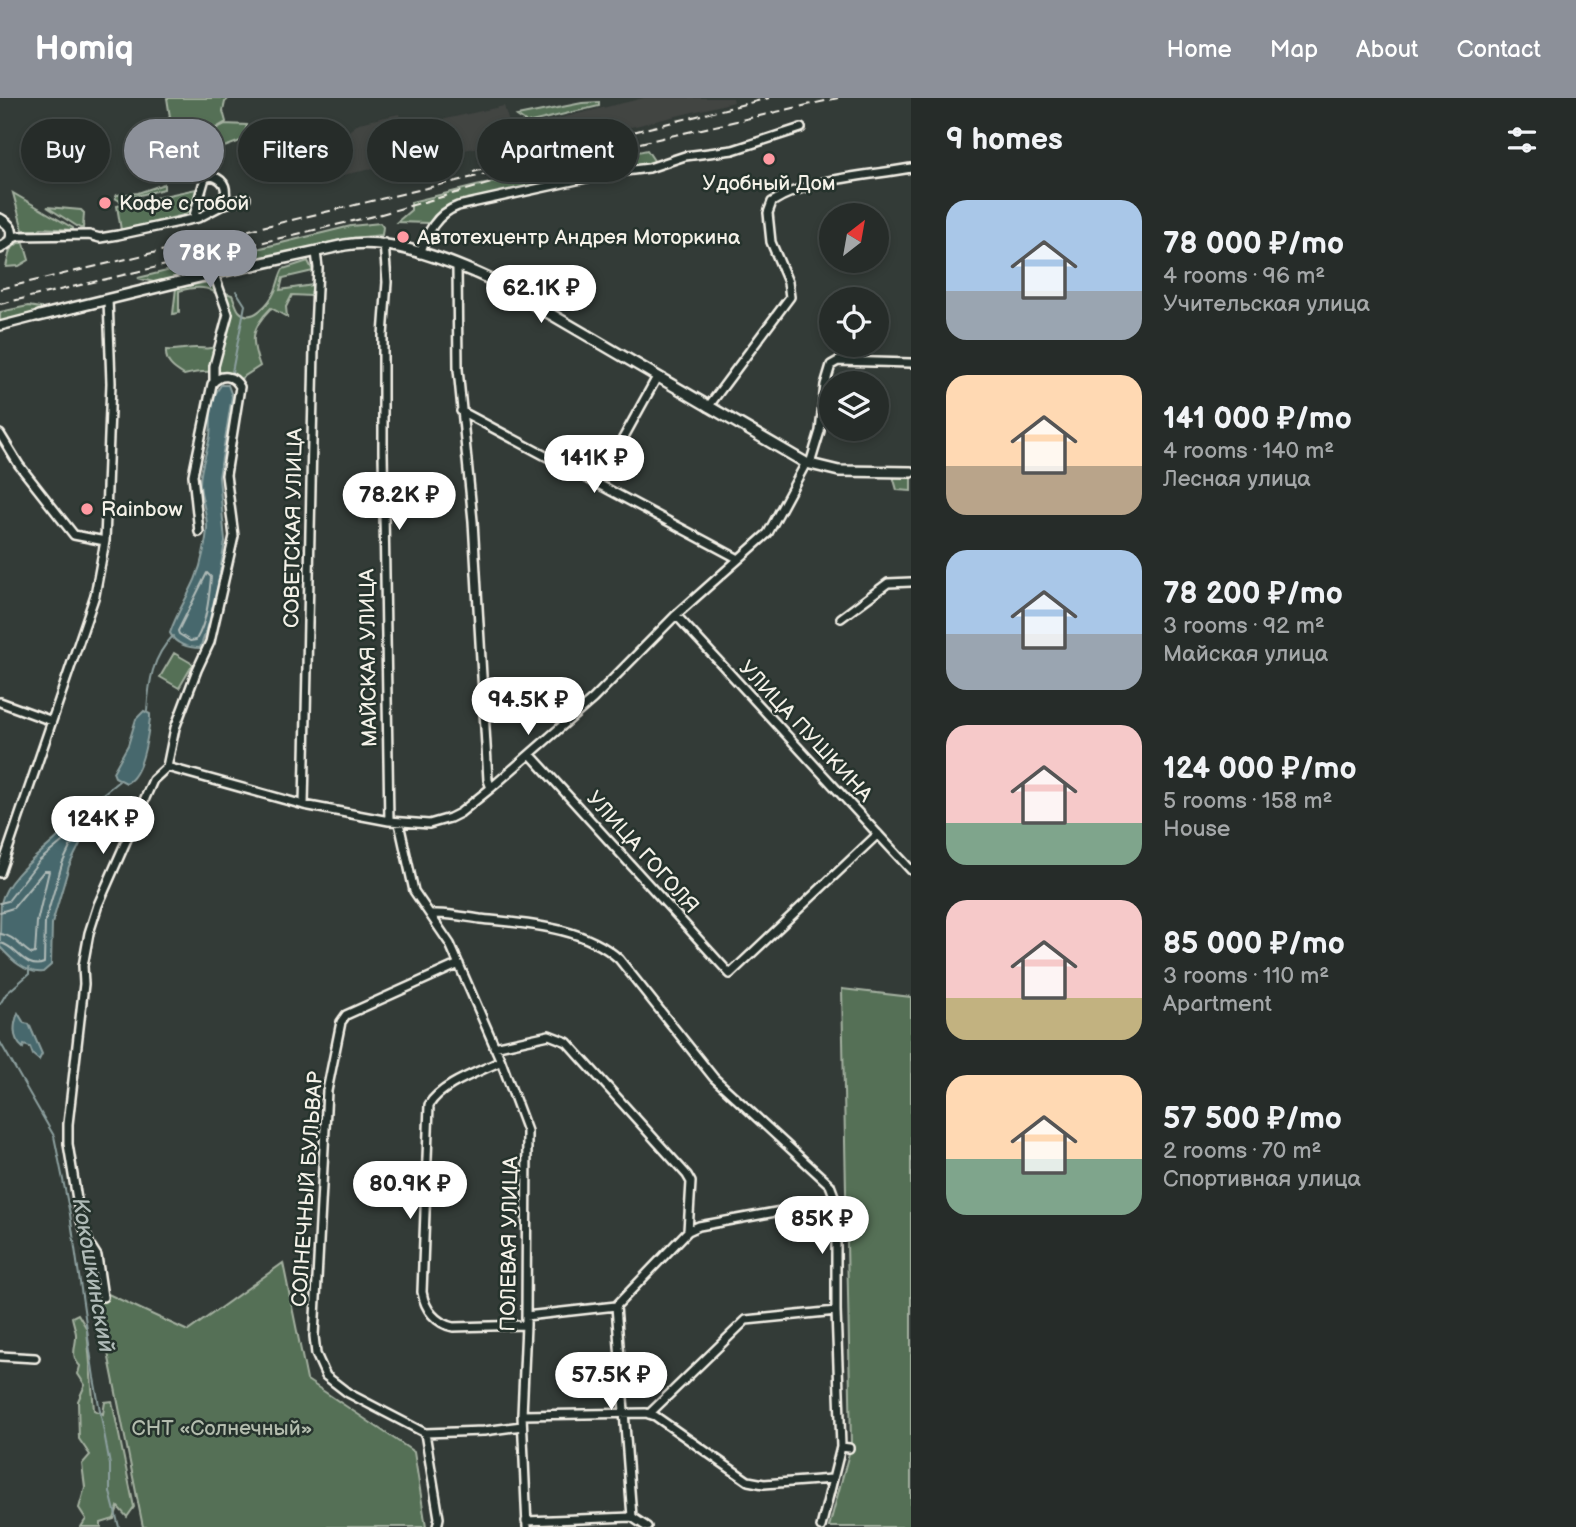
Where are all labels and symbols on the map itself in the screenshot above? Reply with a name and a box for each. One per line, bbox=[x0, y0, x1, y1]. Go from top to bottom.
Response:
marker: Удобный Дом bbox=[761, 151, 777, 167]
place label: Удобный Дом bbox=[702, 171, 836, 196]
place label: Кофе с тобой bbox=[119, 191, 249, 216]
marker: Кофе с тобой bbox=[97, 195, 113, 211]
north arrow bbox=[819, 203, 889, 273]
place label: Автотехцентр Андрея Моторкина bbox=[416, 225, 741, 250]
marker: Автотехцентр Андрея Моторкина bbox=[395, 229, 411, 245]
pin: 78K ₽ bbox=[161, 230, 259, 290]
pin: 62.1K ₽ bbox=[476, 266, 606, 325]
street label: СОВЕТСКАЯ УЛИЦА bbox=[279, 428, 308, 628]
pin: 141K ₽ bbox=[537, 436, 651, 495]
pin: 78.2K ₽ bbox=[334, 472, 464, 532]
place label: Rainbow bbox=[101, 497, 182, 522]
marker: Rainbow bbox=[79, 501, 95, 517]
street label: МАЙСКАЯ УЛИЦА bbox=[354, 568, 383, 747]
street label: УЛИЦА ПУШКИНА bbox=[734, 655, 878, 807]
pin: 94.5K ₽ bbox=[463, 678, 593, 737]
street label: УЛИЦА ГОГОЛЯ bbox=[581, 786, 704, 919]
pin: 124K ₽ bbox=[46, 796, 160, 856]
street label: СОЛНЕЧНЫЙ БУЛЬВАР bbox=[287, 1070, 328, 1308]
street label: ПОЛЕВАЯ УЛИЦА bbox=[495, 1156, 524, 1332]
pin: 80.9K ₽ bbox=[345, 1162, 475, 1221]
water label: Кокошкинский bbox=[66, 1196, 120, 1355]
pin: 85K ₽ bbox=[773, 1196, 871, 1256]
pin: 57.5K ₽ bbox=[546, 1352, 676, 1412]
park label: СНТ «Солнечный» bbox=[132, 1416, 312, 1441]

